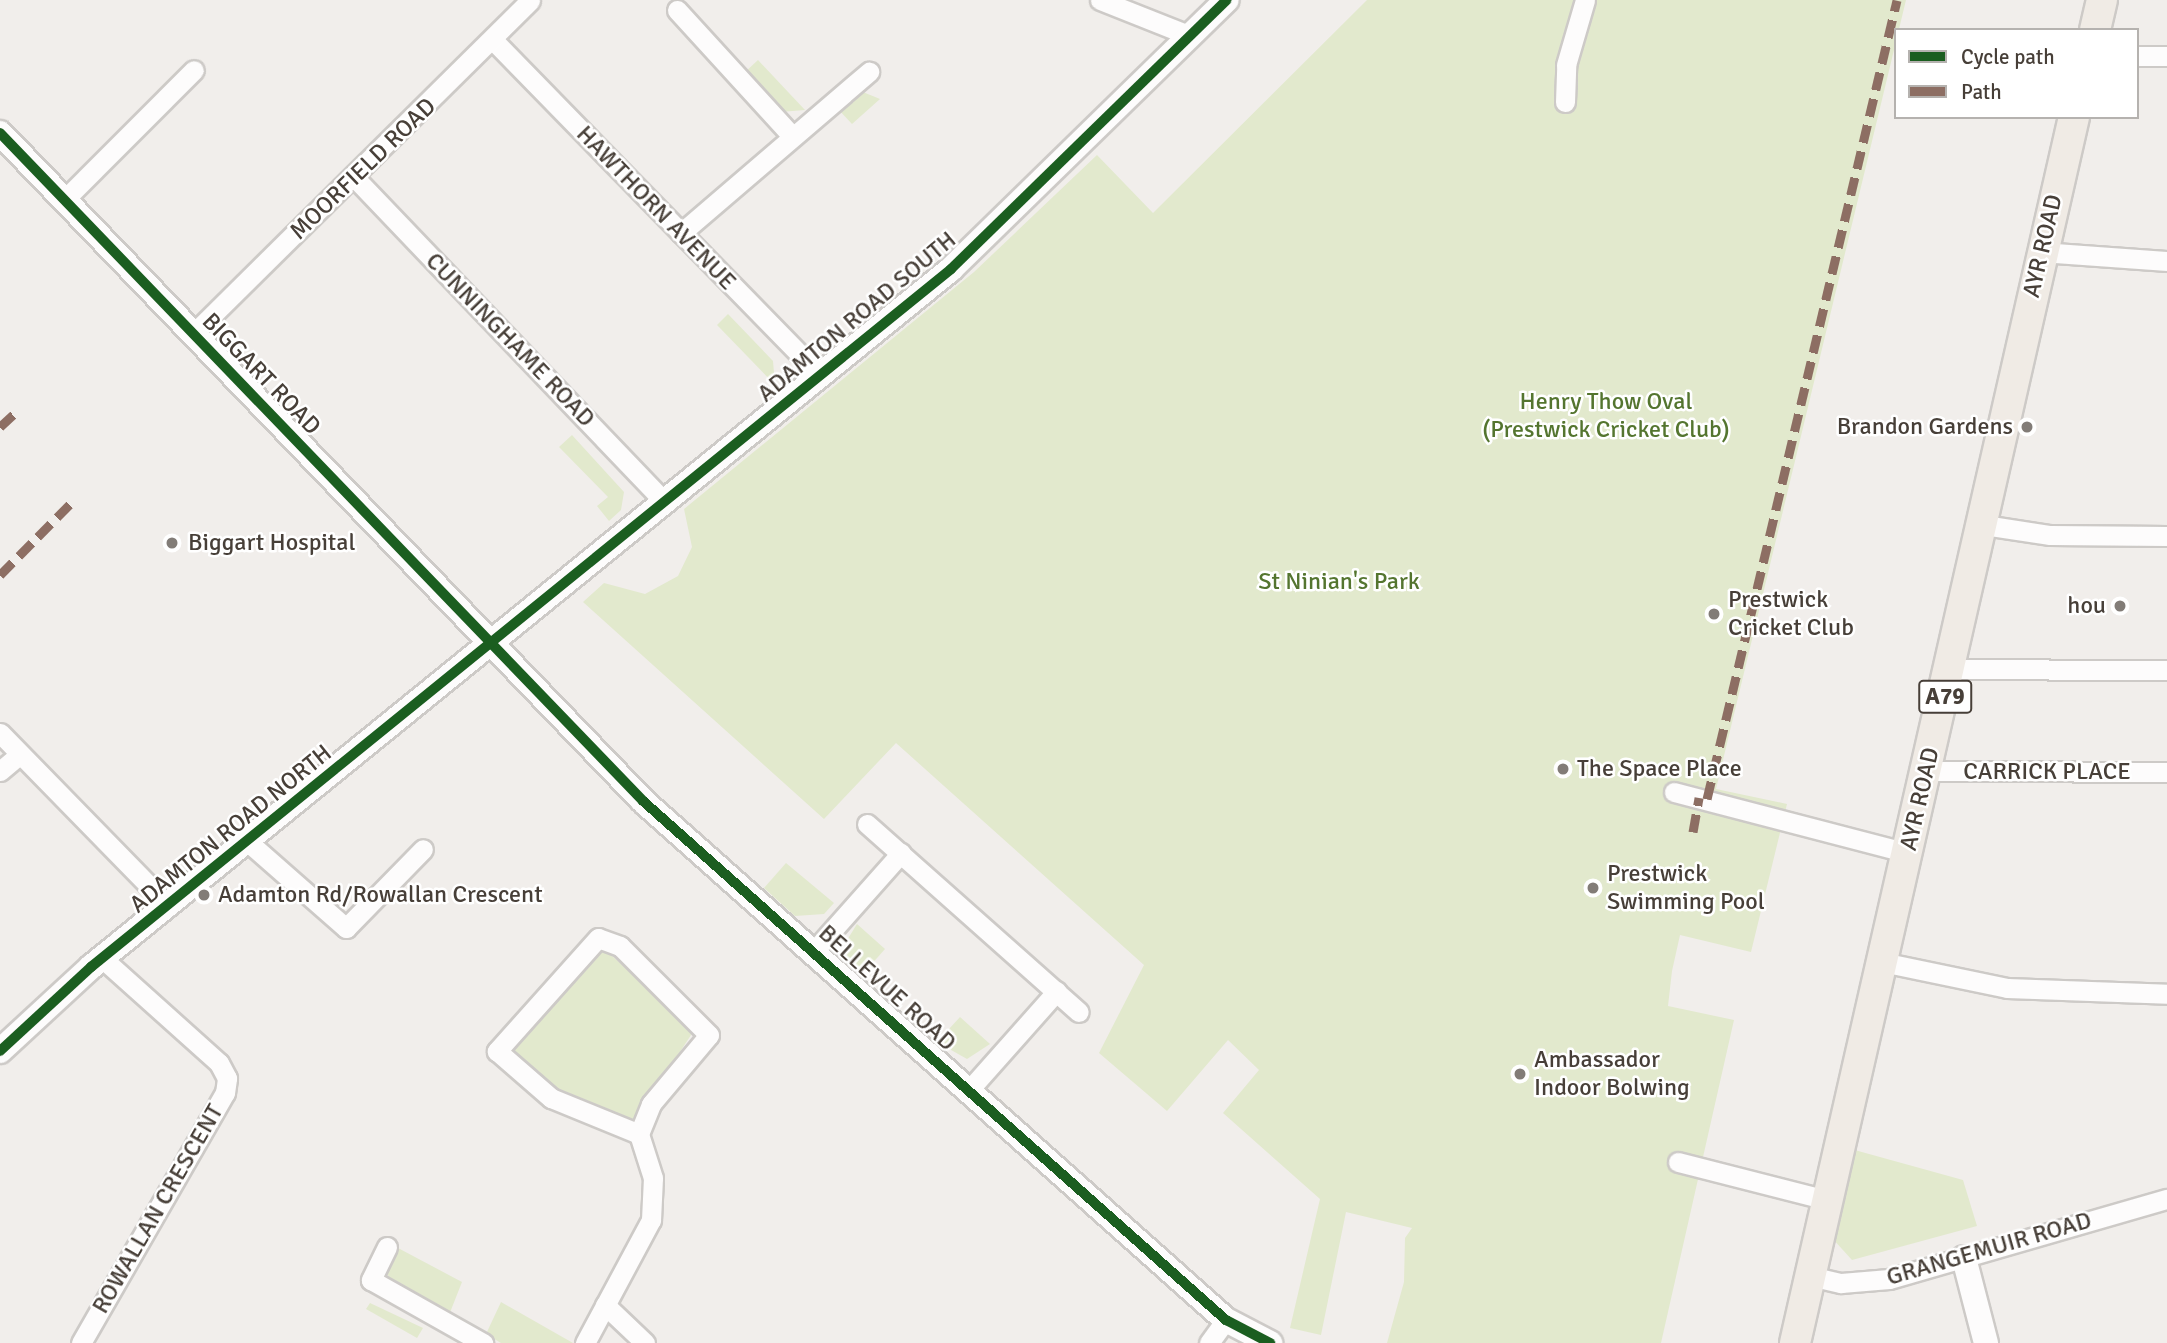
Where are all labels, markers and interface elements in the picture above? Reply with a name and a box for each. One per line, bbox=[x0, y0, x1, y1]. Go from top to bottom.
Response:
legend bbox=[1894, 28, 2139, 119]
text: Cycle path bbox=[1961, 44, 2055, 70]
text: Path bbox=[1961, 79, 2002, 105]
street label: MOORFIELD ROAD bbox=[284, 92, 442, 246]
street label: HAWTHORN AVENUE bbox=[570, 120, 742, 296]
street label: AYR ROAD bbox=[2017, 192, 2069, 300]
street label: ADAMTON ROAD SOUTH bbox=[752, 226, 962, 408]
street label: CUNNINGHAME ROAD bbox=[419, 247, 601, 433]
street label: BIGGART ROAD bbox=[196, 307, 326, 441]
park label: Henry Thow Oval (Prestwick Cricket Club) bbox=[1482, 388, 1730, 444]
place label: Brandon Gardens bbox=[1837, 413, 2013, 441]
marker: Brandon Gardens bbox=[2019, 419, 2035, 435]
place label: Biggart Hospital bbox=[188, 529, 355, 557]
marker: Biggart Hospital bbox=[162, 533, 182, 553]
park label: St Ninian's Park bbox=[1258, 568, 1420, 596]
place label: Prestwick Cricket Club bbox=[1728, 586, 1854, 642]
place label: hou bbox=[2067, 592, 2106, 620]
marker: hou bbox=[2112, 598, 2128, 614]
marker: Prestwick Cricket Club bbox=[1706, 606, 1722, 622]
road number: A79 bbox=[1917, 678, 1973, 716]
street label: ADAMTON ROAD NORTH bbox=[124, 739, 338, 919]
street label: AYR ROAD bbox=[1894, 745, 1946, 853]
place label: The Space Place bbox=[1577, 755, 1742, 783]
street label: CARRICK PLACE bbox=[1963, 758, 2131, 786]
marker: The Space Place bbox=[1555, 761, 1571, 777]
place label: Prestwick Swimming Pool bbox=[1607, 860, 1765, 916]
marker: Prestwick Swimming Pool bbox=[1585, 880, 1601, 896]
place label: Adamton Rd/Rowallan Crescent bbox=[218, 881, 543, 909]
marker: Adamton Rd/Rowallan Crescent bbox=[196, 887, 212, 903]
street label: BELLEVUE ROAD bbox=[812, 919, 962, 1057]
place label: Ambassador Indoor Bolwing bbox=[1534, 1046, 1690, 1102]
marker: Ambassador Indoor Bolwing bbox=[1512, 1066, 1528, 1082]
street label: ROWALLAN CRESCENT bbox=[86, 1099, 230, 1319]
street label: GRANGEMUIR ROAD bbox=[1883, 1206, 2095, 1292]

